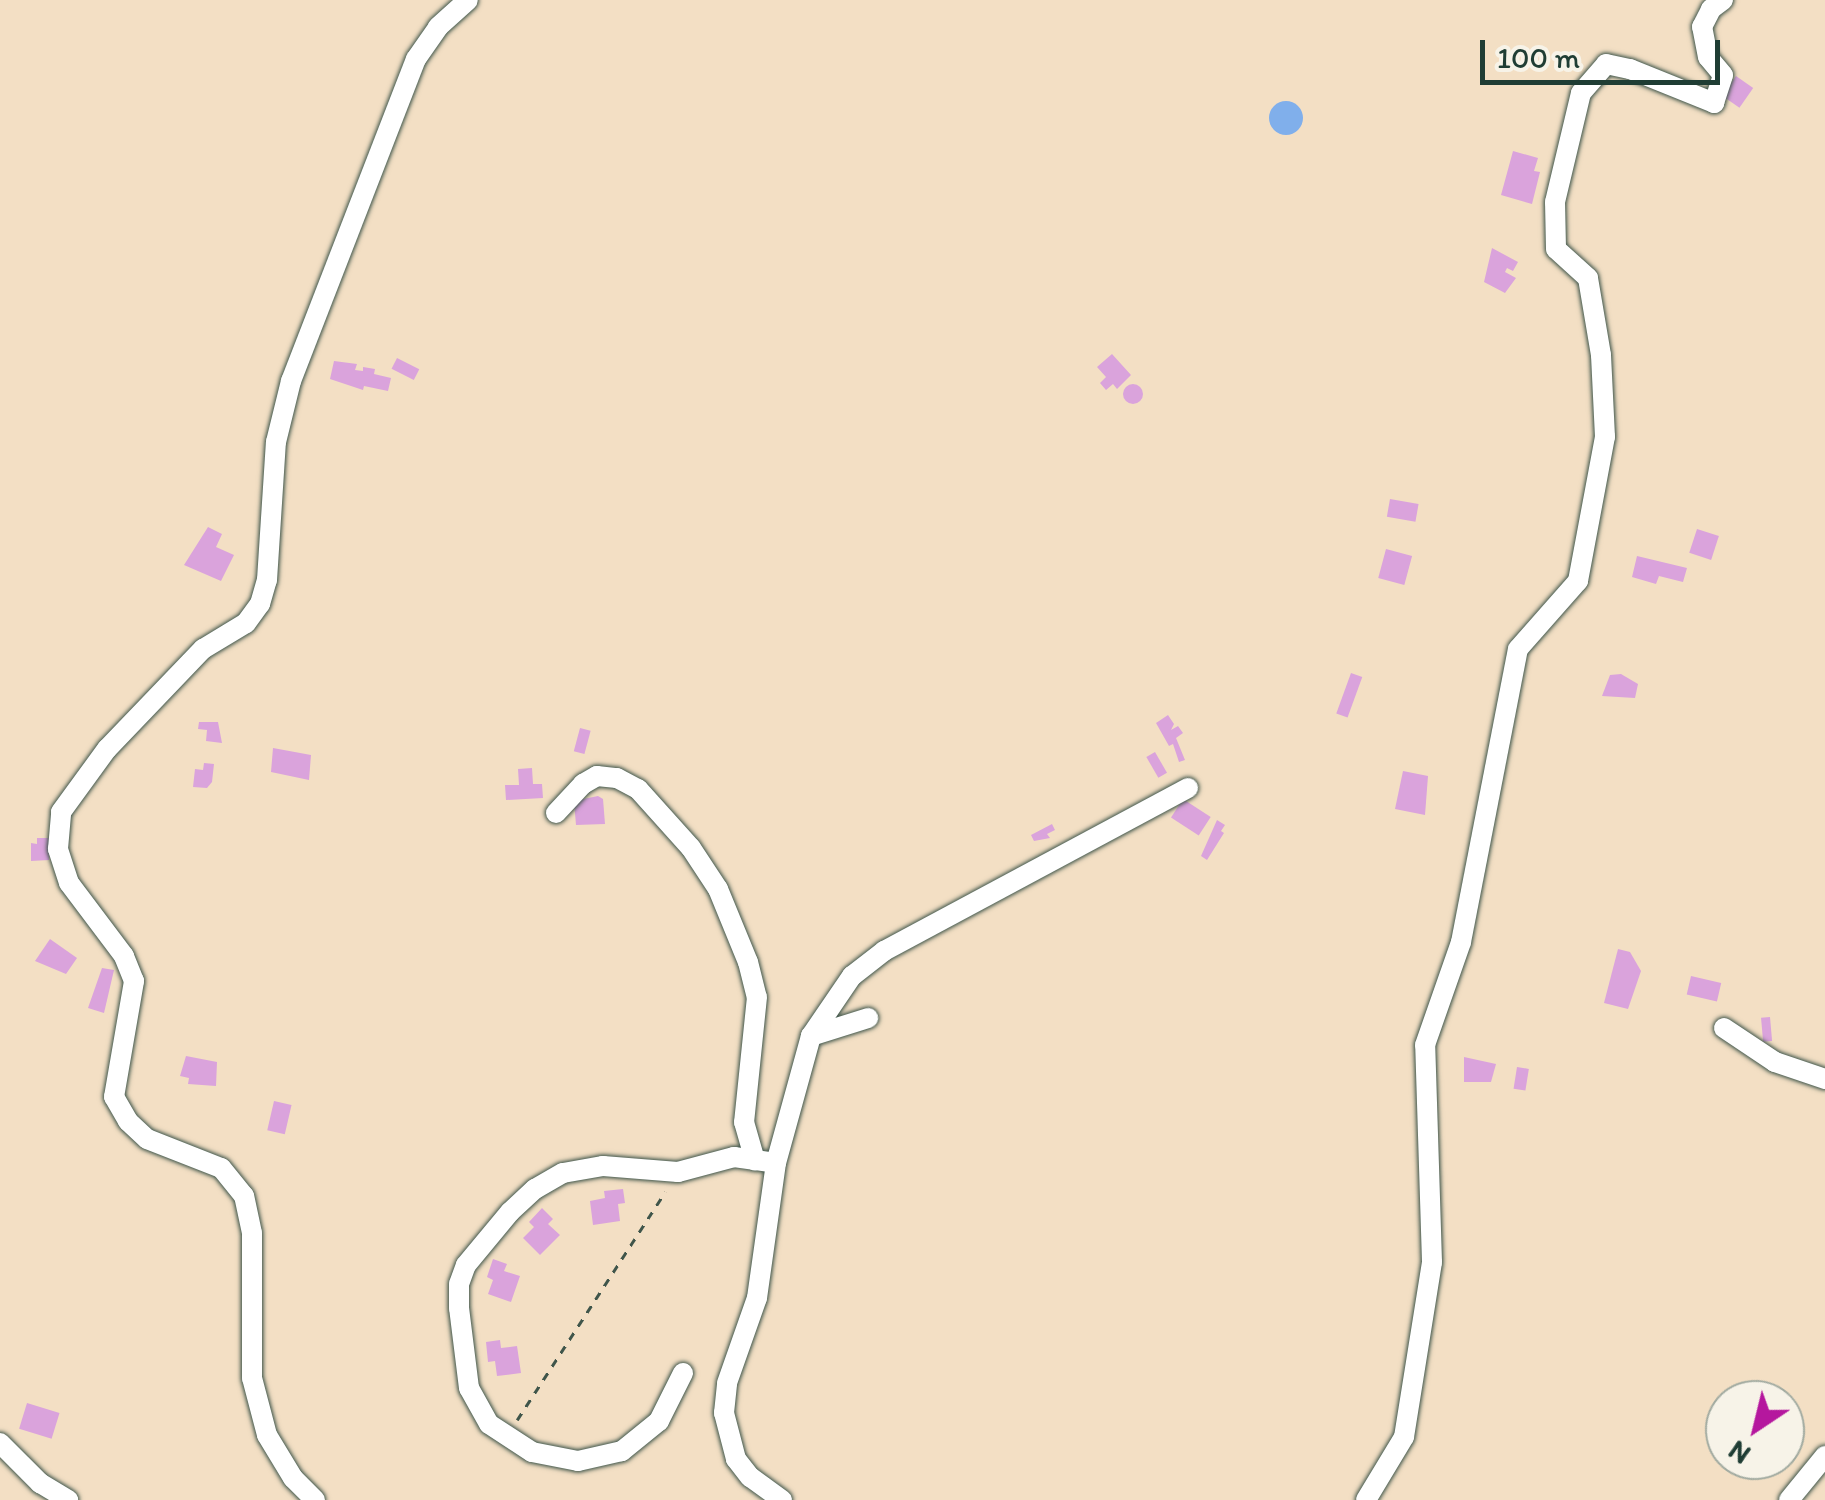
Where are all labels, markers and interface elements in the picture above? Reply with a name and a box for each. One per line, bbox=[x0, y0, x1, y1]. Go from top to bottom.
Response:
scale bar bbox=[1485, 20, 1725, 82]
text: 100 m bbox=[1497, 39, 1580, 76]
north arrow bbox=[1705, 1380, 1805, 1480]
text: N bbox=[1721, 1434, 1756, 1472]

